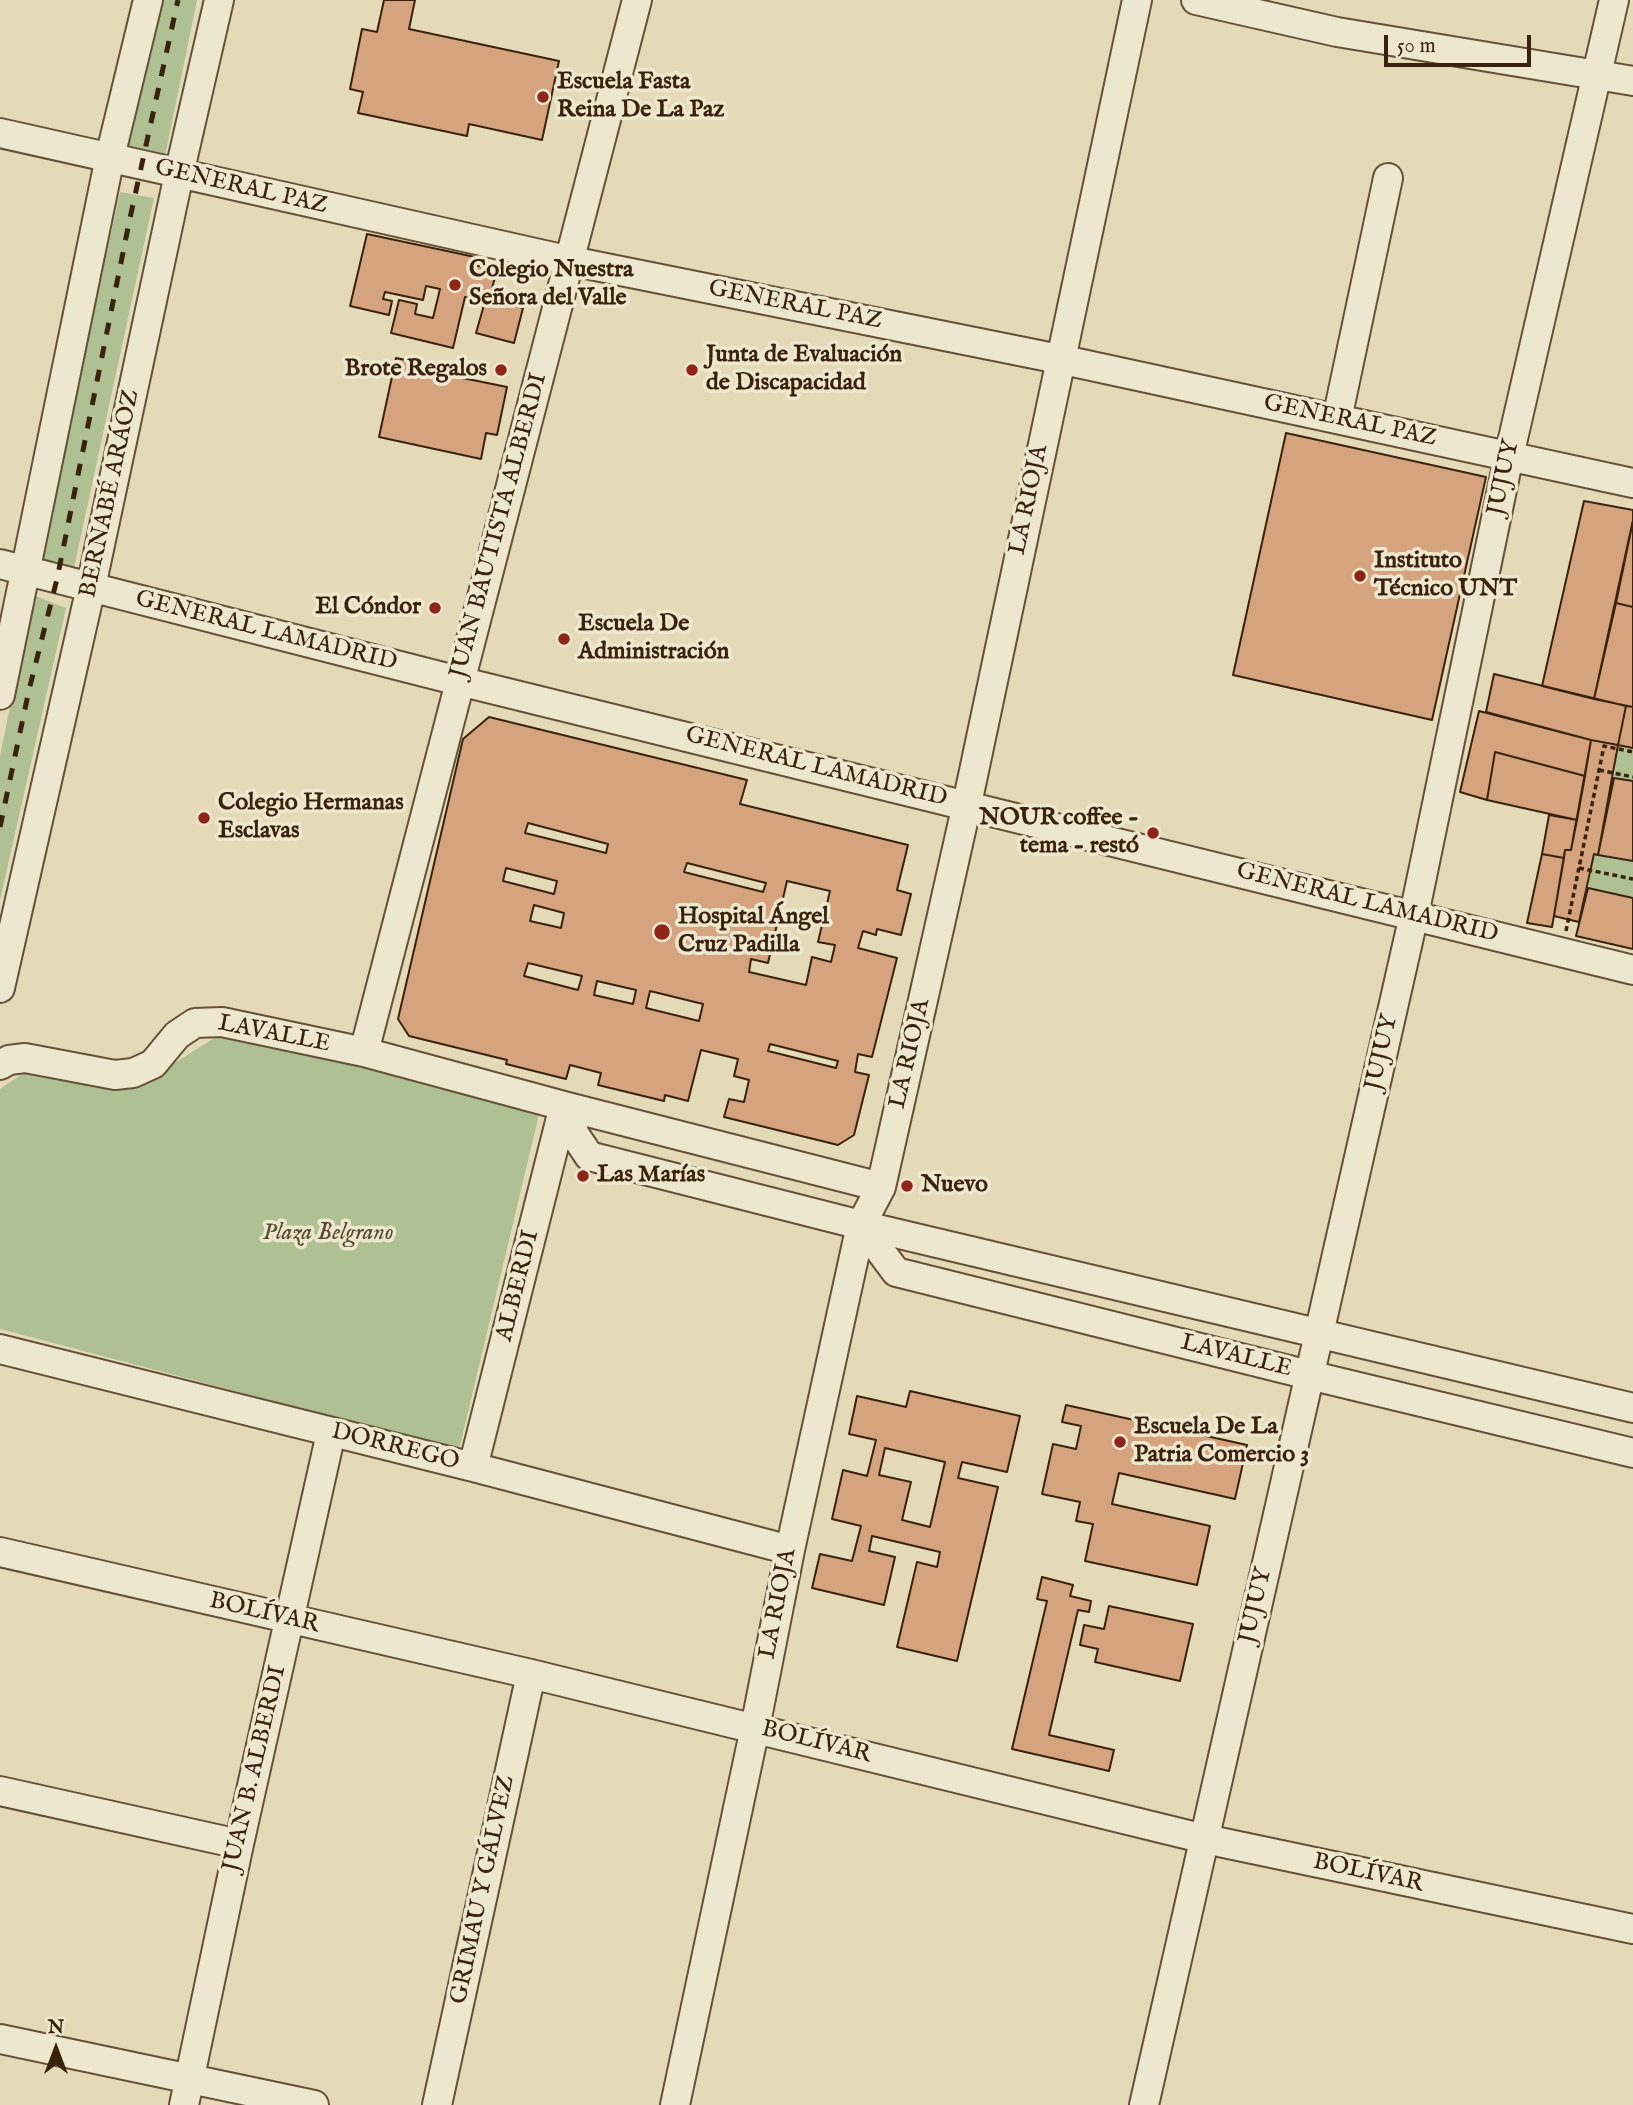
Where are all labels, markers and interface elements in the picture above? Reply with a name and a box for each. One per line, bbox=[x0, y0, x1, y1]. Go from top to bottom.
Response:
scale bar bbox=[1388, 21, 1535, 65]
text: 50 m bbox=[1397, 33, 1436, 60]
place label: Escuela Fasta Reina De La Paz bbox=[557, 69, 724, 125]
marker: Escuela Fasta Reina De La Paz bbox=[535, 89, 551, 105]
street label: GENERAL PAZ bbox=[152, 154, 330, 222]
place label: Colegio Nuestra Señora del Valle bbox=[469, 257, 633, 313]
street label: GENERAL PAZ bbox=[706, 275, 884, 337]
marker: Colegio Nuestra Señora del Valle bbox=[447, 277, 463, 293]
place label: Junta de Evaluación de Discapacidad bbox=[706, 342, 902, 398]
place label: Brote Regalos bbox=[345, 356, 487, 384]
marker: Brote Regalos bbox=[493, 362, 509, 378]
marker: Junta de Evaluación de Discapacidad bbox=[684, 362, 700, 378]
street label: JUAN BAUTISTA ALBERDI bbox=[445, 370, 555, 682]
street label: BERNABÉ ARÁOZ bbox=[75, 387, 147, 601]
street label: GENERAL PAZ bbox=[1261, 390, 1439, 454]
street label: JUJUY bbox=[1483, 437, 1527, 519]
street label: LA RIOJA bbox=[1004, 442, 1056, 558]
place label: Instituto Técnico UNT bbox=[1374, 548, 1517, 604]
marker: Instituto Técnico UNT bbox=[1352, 568, 1368, 584]
street label: GENERAL LAMADRID bbox=[132, 586, 400, 678]
place label: El Cóndor bbox=[315, 594, 421, 622]
marker: El Cóndor bbox=[427, 600, 443, 616]
place label: Escuela De Administración bbox=[578, 611, 729, 667]
marker: Escuela De Administración bbox=[556, 631, 572, 647]
street label: GENERAL LAMADRID bbox=[682, 722, 950, 814]
place label: Colegio Hermanas Esclavas bbox=[218, 790, 404, 846]
place label: NOUR coffee - tema - restó bbox=[979, 805, 1139, 861]
marker: Colegio Hermanas Esclavas bbox=[196, 810, 212, 826]
marker: NOUR coffee - tema - restó bbox=[1145, 825, 1161, 841]
street label: GENERAL LAMADRID bbox=[1233, 858, 1501, 950]
place label: Hospital Ángel Cruz Padilla bbox=[678, 904, 829, 960]
marker: Hospital Ángel Cruz Padilla bbox=[652, 922, 672, 942]
street label: LA RIOJA bbox=[884, 996, 938, 1112]
street label: LAVALLE bbox=[215, 1010, 333, 1060]
street label: JUJUY bbox=[1360, 1012, 1406, 1094]
place label: Las Marías bbox=[597, 1162, 705, 1190]
marker: Las Marías bbox=[575, 1168, 591, 1184]
place label: Nuevo bbox=[921, 1172, 988, 1200]
marker: Nuevo bbox=[899, 1178, 915, 1194]
park label: Plaza Belgrano bbox=[263, 1220, 393, 1248]
street label: ALBERDI bbox=[491, 1228, 547, 1344]
street label: LAVALLE bbox=[1177, 1329, 1295, 1385]
place label: Escuela De La Patria Comercio 3 bbox=[1134, 1414, 1309, 1470]
street label: DORREGO bbox=[328, 1418, 462, 1478]
marker: Escuela De La Patria Comercio 3 bbox=[1112, 1434, 1128, 1450]
street label: LA RIOJA bbox=[754, 1546, 804, 1662]
street label: JUJUY bbox=[1234, 1565, 1280, 1647]
street label: BOLÍVAR bbox=[206, 1587, 322, 1641]
street label: JUAN B. ALBERDI bbox=[218, 1663, 294, 1875]
street label: BOLÍVAR bbox=[758, 1716, 874, 1770]
street label: GRIMAU Y GÁLVEZ bbox=[446, 1773, 522, 2007]
street label: BOLÍVAR bbox=[1310, 1848, 1426, 1900]
north arrow bbox=[21, 2014, 91, 2084]
text: N bbox=[48, 2016, 64, 2040]

